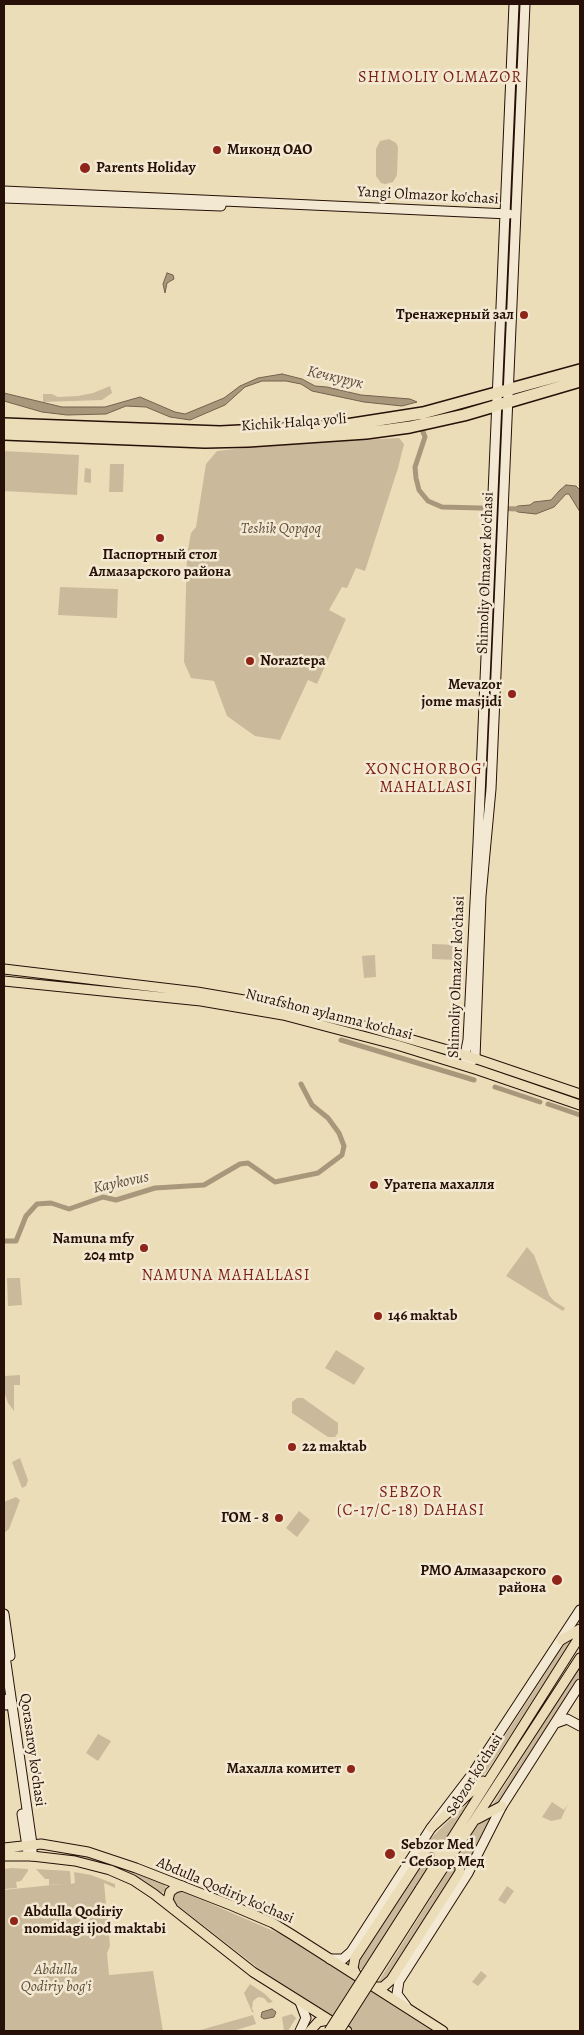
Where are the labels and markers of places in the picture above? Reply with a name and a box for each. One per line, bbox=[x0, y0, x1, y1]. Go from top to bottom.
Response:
place label: Миконд ОАО bbox=[227, 141, 312, 159]
marker: Миконд ОАО bbox=[211, 144, 223, 156]
place label: Parents Holiday bbox=[96, 159, 196, 177]
marker: Parents Holiday bbox=[78, 161, 92, 175]
place label: Тренажерный зал bbox=[396, 306, 514, 324]
marker: Тренажерный зал bbox=[518, 309, 530, 321]
marker: Паспортный стол Алмазарского района bbox=[154, 532, 166, 544]
place label: Паспортный стол Алмазарского района bbox=[89, 546, 231, 581]
place label: Noraztepa bbox=[260, 652, 326, 670]
marker: Noraztepa bbox=[244, 655, 256, 667]
place label: Mevazor jome masjidi bbox=[421, 676, 502, 711]
marker: Mevazor jome masjidi bbox=[506, 688, 518, 700]
place label: Уратепа махалля bbox=[384, 1176, 495, 1194]
marker: Уратепа махалля bbox=[368, 1179, 380, 1191]
place label: Namuna mfy 204 mtp bbox=[52, 1230, 134, 1265]
marker: Namuna mfy 204 mtp bbox=[138, 1242, 150, 1254]
place label: 146 maktab bbox=[388, 1307, 458, 1325]
marker: 146 maktab bbox=[372, 1310, 384, 1322]
place label: 22 maktab bbox=[302, 1438, 367, 1456]
marker: 22 maktab bbox=[286, 1441, 298, 1453]
place label: ГОМ - 8 bbox=[221, 1509, 269, 1527]
marker: ГОМ - 8 bbox=[273, 1512, 285, 1524]
place label: РМО Алмазарского района bbox=[420, 1562, 546, 1597]
marker: РМО Алмазарского района bbox=[550, 1573, 564, 1587]
place label: Махалла комитет bbox=[226, 1760, 341, 1778]
marker: Махалла комитет bbox=[345, 1763, 357, 1775]
place label: Sebzor Med - Себзор Мед bbox=[401, 1836, 485, 1871]
marker: Sebzor Med - Себзор Мед bbox=[383, 1847, 397, 1861]
place label: Abdulla Qodiriy nomidagi ijod maktabi bbox=[24, 1903, 166, 1938]
marker: Abdulla Qodiriy nomidagi ijod maktabi bbox=[8, 1915, 20, 1927]

